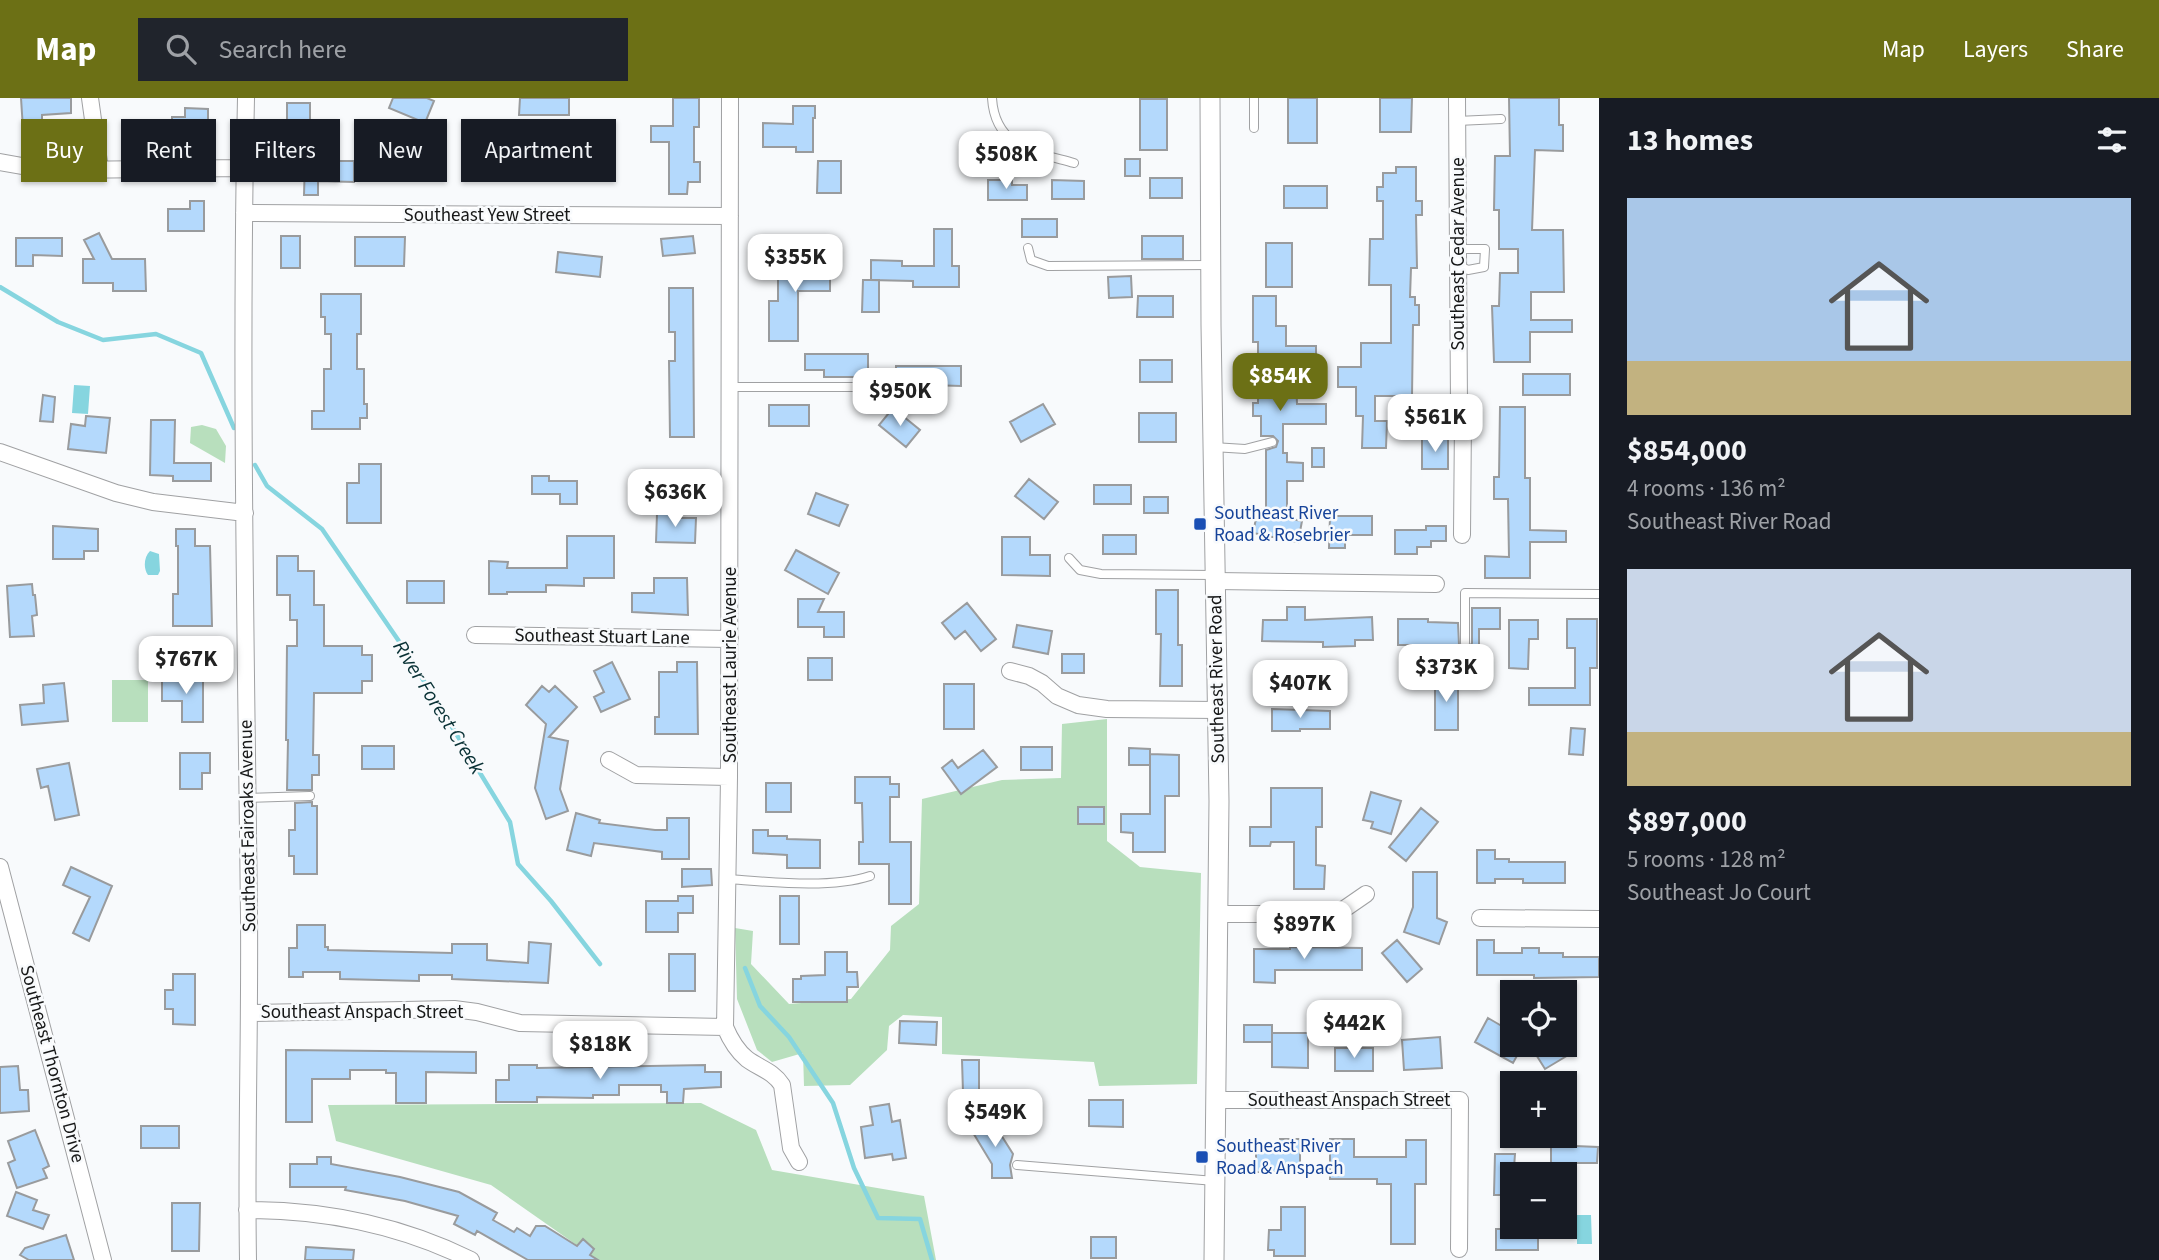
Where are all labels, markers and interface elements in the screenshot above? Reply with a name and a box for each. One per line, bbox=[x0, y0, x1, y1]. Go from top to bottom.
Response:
search box bbox=[138, 18, 628, 81]
text: Map bbox=[35, 26, 96, 73]
icon: search bbox=[162, 30, 200, 68]
text: Search here bbox=[218, 31, 347, 68]
text: Map bbox=[1882, 32, 1925, 67]
text: Layers bbox=[1963, 32, 2028, 67]
text: Share bbox=[2066, 32, 2124, 67]
chip: Buy bbox=[21, 119, 107, 182]
chip: Rent bbox=[121, 119, 216, 182]
chip: Filters bbox=[230, 119, 340, 182]
chip: New bbox=[354, 119, 447, 182]
chip: Apartment bbox=[461, 119, 616, 182]
text: 13 homes bbox=[1627, 119, 1753, 162]
icon: filters bbox=[2093, 121, 2131, 159]
pin: $508K bbox=[957, 132, 1055, 191]
text: $508K bbox=[975, 137, 1037, 170]
street label: Southeast Cedar Avenue bbox=[1445, 157, 1472, 351]
street label: Southeast Yew Street bbox=[404, 202, 571, 229]
pin: $355K bbox=[746, 234, 844, 294]
text: $355K bbox=[764, 240, 826, 273]
icon: home bbox=[1816, 243, 1942, 369]
pin: $854K bbox=[1231, 354, 1329, 413]
text: $854K bbox=[1249, 359, 1311, 392]
pin: $950K bbox=[851, 368, 949, 428]
text: $950K bbox=[869, 374, 931, 407]
pin: $561K bbox=[1386, 394, 1484, 454]
text: $561K bbox=[1404, 400, 1466, 433]
text: $854,000 bbox=[1627, 429, 1747, 472]
pin: $636K bbox=[626, 470, 724, 529]
text: 4 rooms · 136 m² bbox=[1627, 472, 1786, 505]
text: $636K bbox=[644, 475, 706, 508]
place label: Southeast River Road & Rosebrier bbox=[1214, 500, 1350, 549]
text: Southeast River Road bbox=[1627, 505, 1832, 538]
marker: Southeast River Road & Rosebrier bbox=[1192, 516, 1208, 532]
street label: Southeast Laurie Avenue bbox=[717, 567, 744, 763]
street label: Southeast River Road bbox=[1202, 594, 1232, 764]
icon: home bbox=[1816, 614, 1942, 740]
street label: Southeast Stuart Lane bbox=[514, 622, 690, 652]
water label: River Forest Creek bbox=[386, 634, 493, 781]
pin: $767K bbox=[137, 636, 235, 696]
text: $767K bbox=[155, 642, 217, 675]
pin: $373K bbox=[1397, 644, 1495, 704]
text: $373K bbox=[1415, 650, 1477, 683]
pin: $407K bbox=[1251, 660, 1349, 720]
text: $407K bbox=[1269, 666, 1331, 699]
street label: Southeast Fairoaks Avenue bbox=[233, 719, 263, 933]
text: $897,000 bbox=[1627, 800, 1747, 843]
text: 5 rooms · 128 m² bbox=[1627, 843, 1786, 876]
text: Southeast Jo Court bbox=[1627, 876, 1811, 909]
pin: $897K bbox=[1255, 902, 1353, 961]
text: $897K bbox=[1273, 907, 1335, 940]
street label: Southeast Thornton Drive bbox=[13, 962, 91, 1166]
map controls bbox=[1500, 980, 1577, 1239]
button: locate bbox=[1500, 980, 1577, 1057]
street label: Southeast Anspach Street bbox=[260, 999, 464, 1026]
pin: $442K bbox=[1305, 1000, 1403, 1060]
text: $442K bbox=[1323, 1006, 1385, 1039]
pin: $818K bbox=[551, 1021, 649, 1081]
text: $818K bbox=[569, 1027, 631, 1060]
button: + bbox=[1500, 1071, 1577, 1148]
street label: Southeast Anspach Street bbox=[1247, 1087, 1451, 1114]
pin: $549K bbox=[946, 1090, 1044, 1149]
text: $549K bbox=[964, 1095, 1026, 1128]
place label: Southeast River Road & Anspach bbox=[1216, 1133, 1343, 1182]
marker: Southeast River Road & Anspach bbox=[1194, 1149, 1210, 1165]
button: − bbox=[1500, 1162, 1577, 1239]

